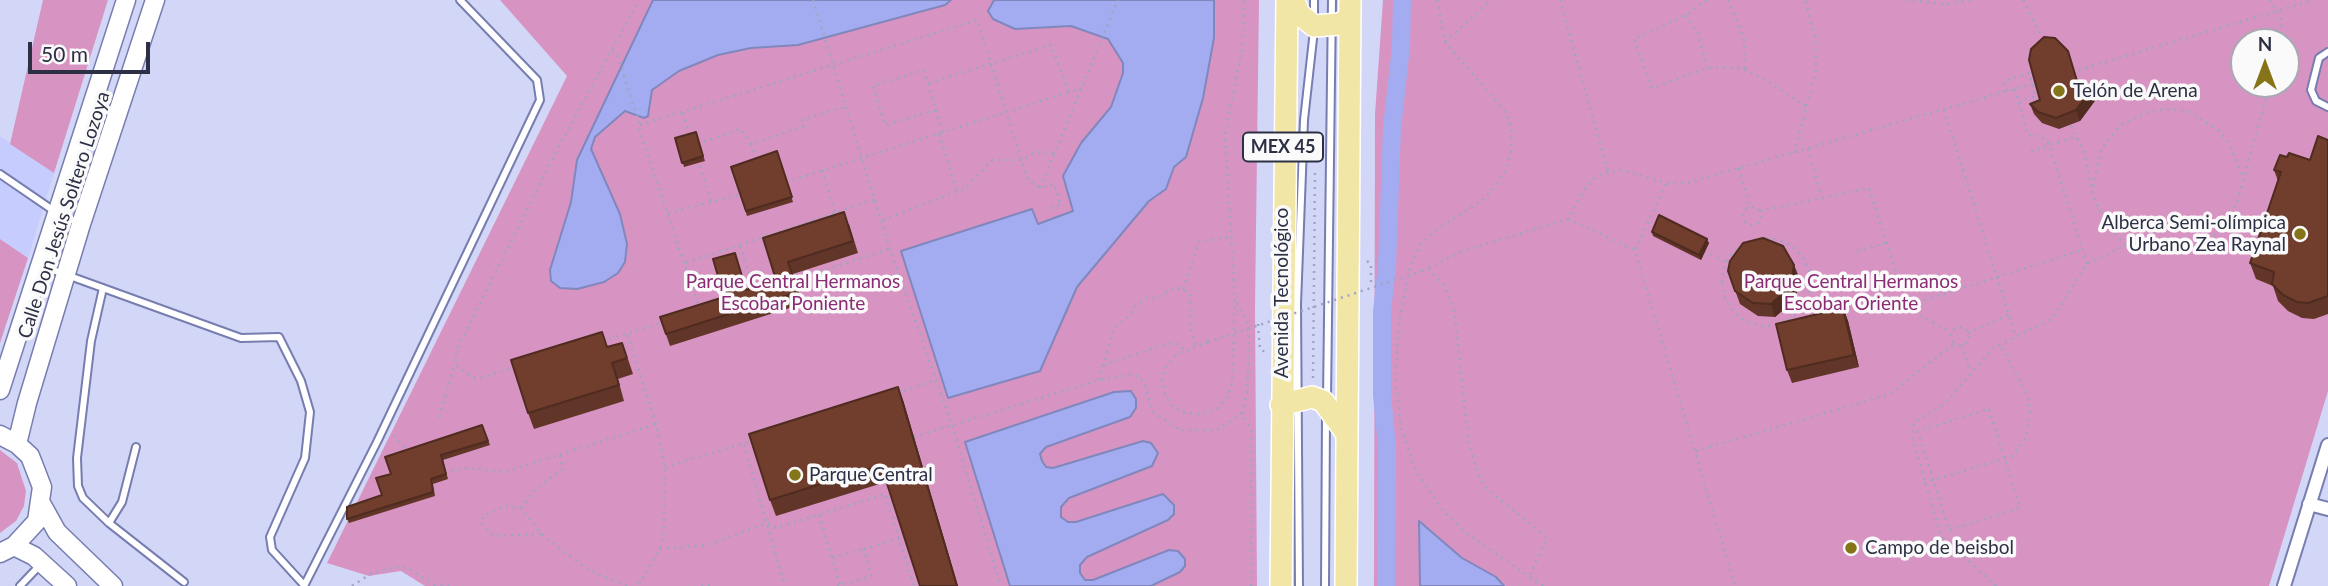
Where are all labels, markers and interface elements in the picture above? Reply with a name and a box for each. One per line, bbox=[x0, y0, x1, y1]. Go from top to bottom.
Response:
scale bar bbox=[32, 28, 154, 72]
north arrow bbox=[2230, 28, 2300, 98]
text: N bbox=[2258, 32, 2272, 55]
text: 50 m bbox=[41, 41, 88, 66]
place label: Telón de Arena bbox=[2073, 80, 2198, 102]
marker: Telón de Arena bbox=[2051, 83, 2067, 99]
street label: Calle Don Jesús Soltero Lozoya bbox=[13, 89, 115, 341]
road number: MEX 45 bbox=[1243, 132, 1323, 162]
street label: Avenida Tecnológico bbox=[1271, 208, 1293, 378]
place label: Alberca Semi-olímpica Urbano Zea Raynal bbox=[2101, 212, 2286, 256]
marker: Alberca Semi-olímpica Urbano Zea Raynal bbox=[2292, 226, 2308, 242]
park label: Parque Central Hermanos Escobar Poniente bbox=[686, 271, 900, 315]
park label: Parque Central Hermanos Escobar Oriente bbox=[1744, 271, 1958, 315]
place label: Parque Central bbox=[809, 464, 933, 486]
marker: Parque Central bbox=[787, 467, 803, 483]
place label: Campo de beisbol bbox=[1865, 537, 2014, 559]
marker: Campo de beisbol bbox=[1843, 540, 1859, 556]

